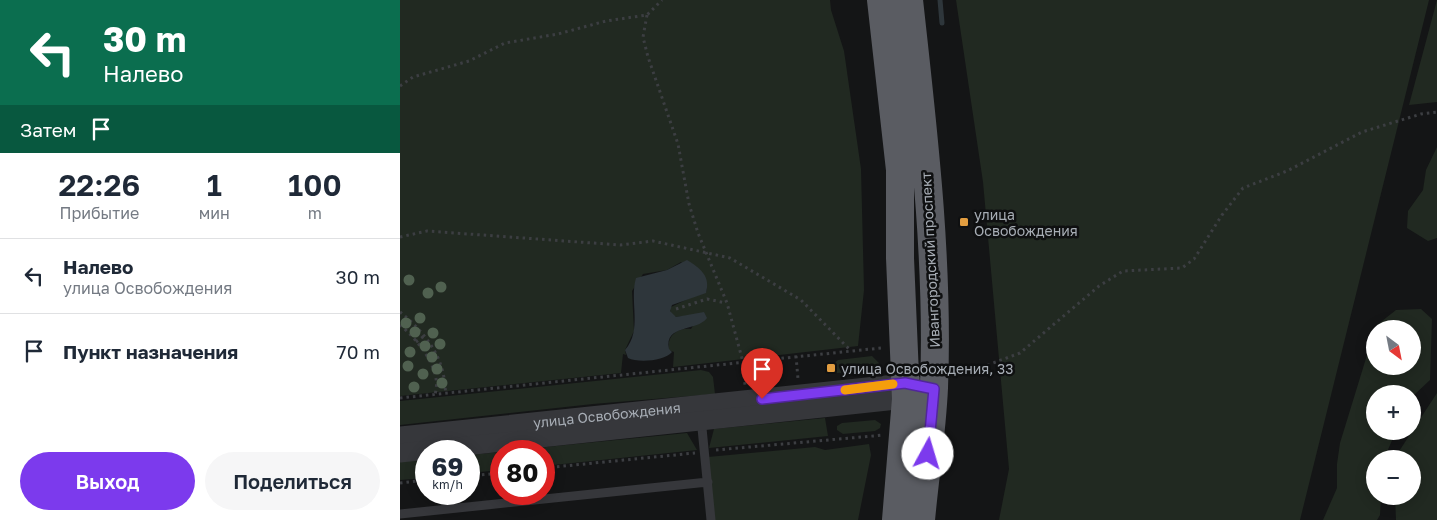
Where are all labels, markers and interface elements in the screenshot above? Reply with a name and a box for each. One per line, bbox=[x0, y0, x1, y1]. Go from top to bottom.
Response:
text: 30 m bbox=[103, 18, 186, 60]
icon: left bbox=[20, 20, 85, 85]
text: Налево bbox=[103, 60, 183, 87]
icon: arrive bbox=[87, 115, 115, 143]
text: Затем bbox=[20, 118, 77, 141]
text: 22:26 bbox=[58, 167, 140, 203]
text: 1 bbox=[207, 167, 222, 203]
text: 100 bbox=[288, 167, 342, 203]
street label: Ивангородский проспект bbox=[917, 172, 943, 348]
text: Прибытие bbox=[60, 203, 139, 223]
text: мин bbox=[199, 203, 230, 223]
text: m bbox=[308, 203, 322, 223]
place label: улица Освобождения bbox=[974, 206, 1078, 239]
marker: улица Освобождения bbox=[958, 216, 970, 228]
text: Налево bbox=[63, 255, 133, 278]
icon: left bbox=[20, 262, 48, 290]
text: 30 m bbox=[336, 265, 380, 288]
text: улица Освобождения bbox=[63, 278, 232, 298]
north arrow bbox=[1366, 320, 1421, 375]
map controls bbox=[1366, 320, 1421, 505]
icon: arrive bbox=[20, 337, 48, 365]
text: Пункт назначения bbox=[63, 340, 238, 363]
text: 70 m bbox=[337, 340, 380, 363]
pin bbox=[741, 348, 783, 399]
icon: arrive bbox=[748, 355, 776, 383]
place label: улица Освобождения, 33 bbox=[841, 360, 1013, 377]
marker: улица Освобождения, 33 bbox=[825, 362, 837, 374]
button: + bbox=[1366, 385, 1421, 440]
street label: улица Освобождения bbox=[532, 398, 682, 430]
position arrow bbox=[901, 427, 953, 479]
speed limit sign: 80 bbox=[490, 440, 555, 505]
button: − bbox=[1366, 450, 1421, 505]
text: 69 bbox=[432, 451, 463, 482]
button: Выход bbox=[20, 452, 195, 510]
button: Поделиться bbox=[205, 452, 380, 510]
text: km/h bbox=[432, 477, 463, 492]

